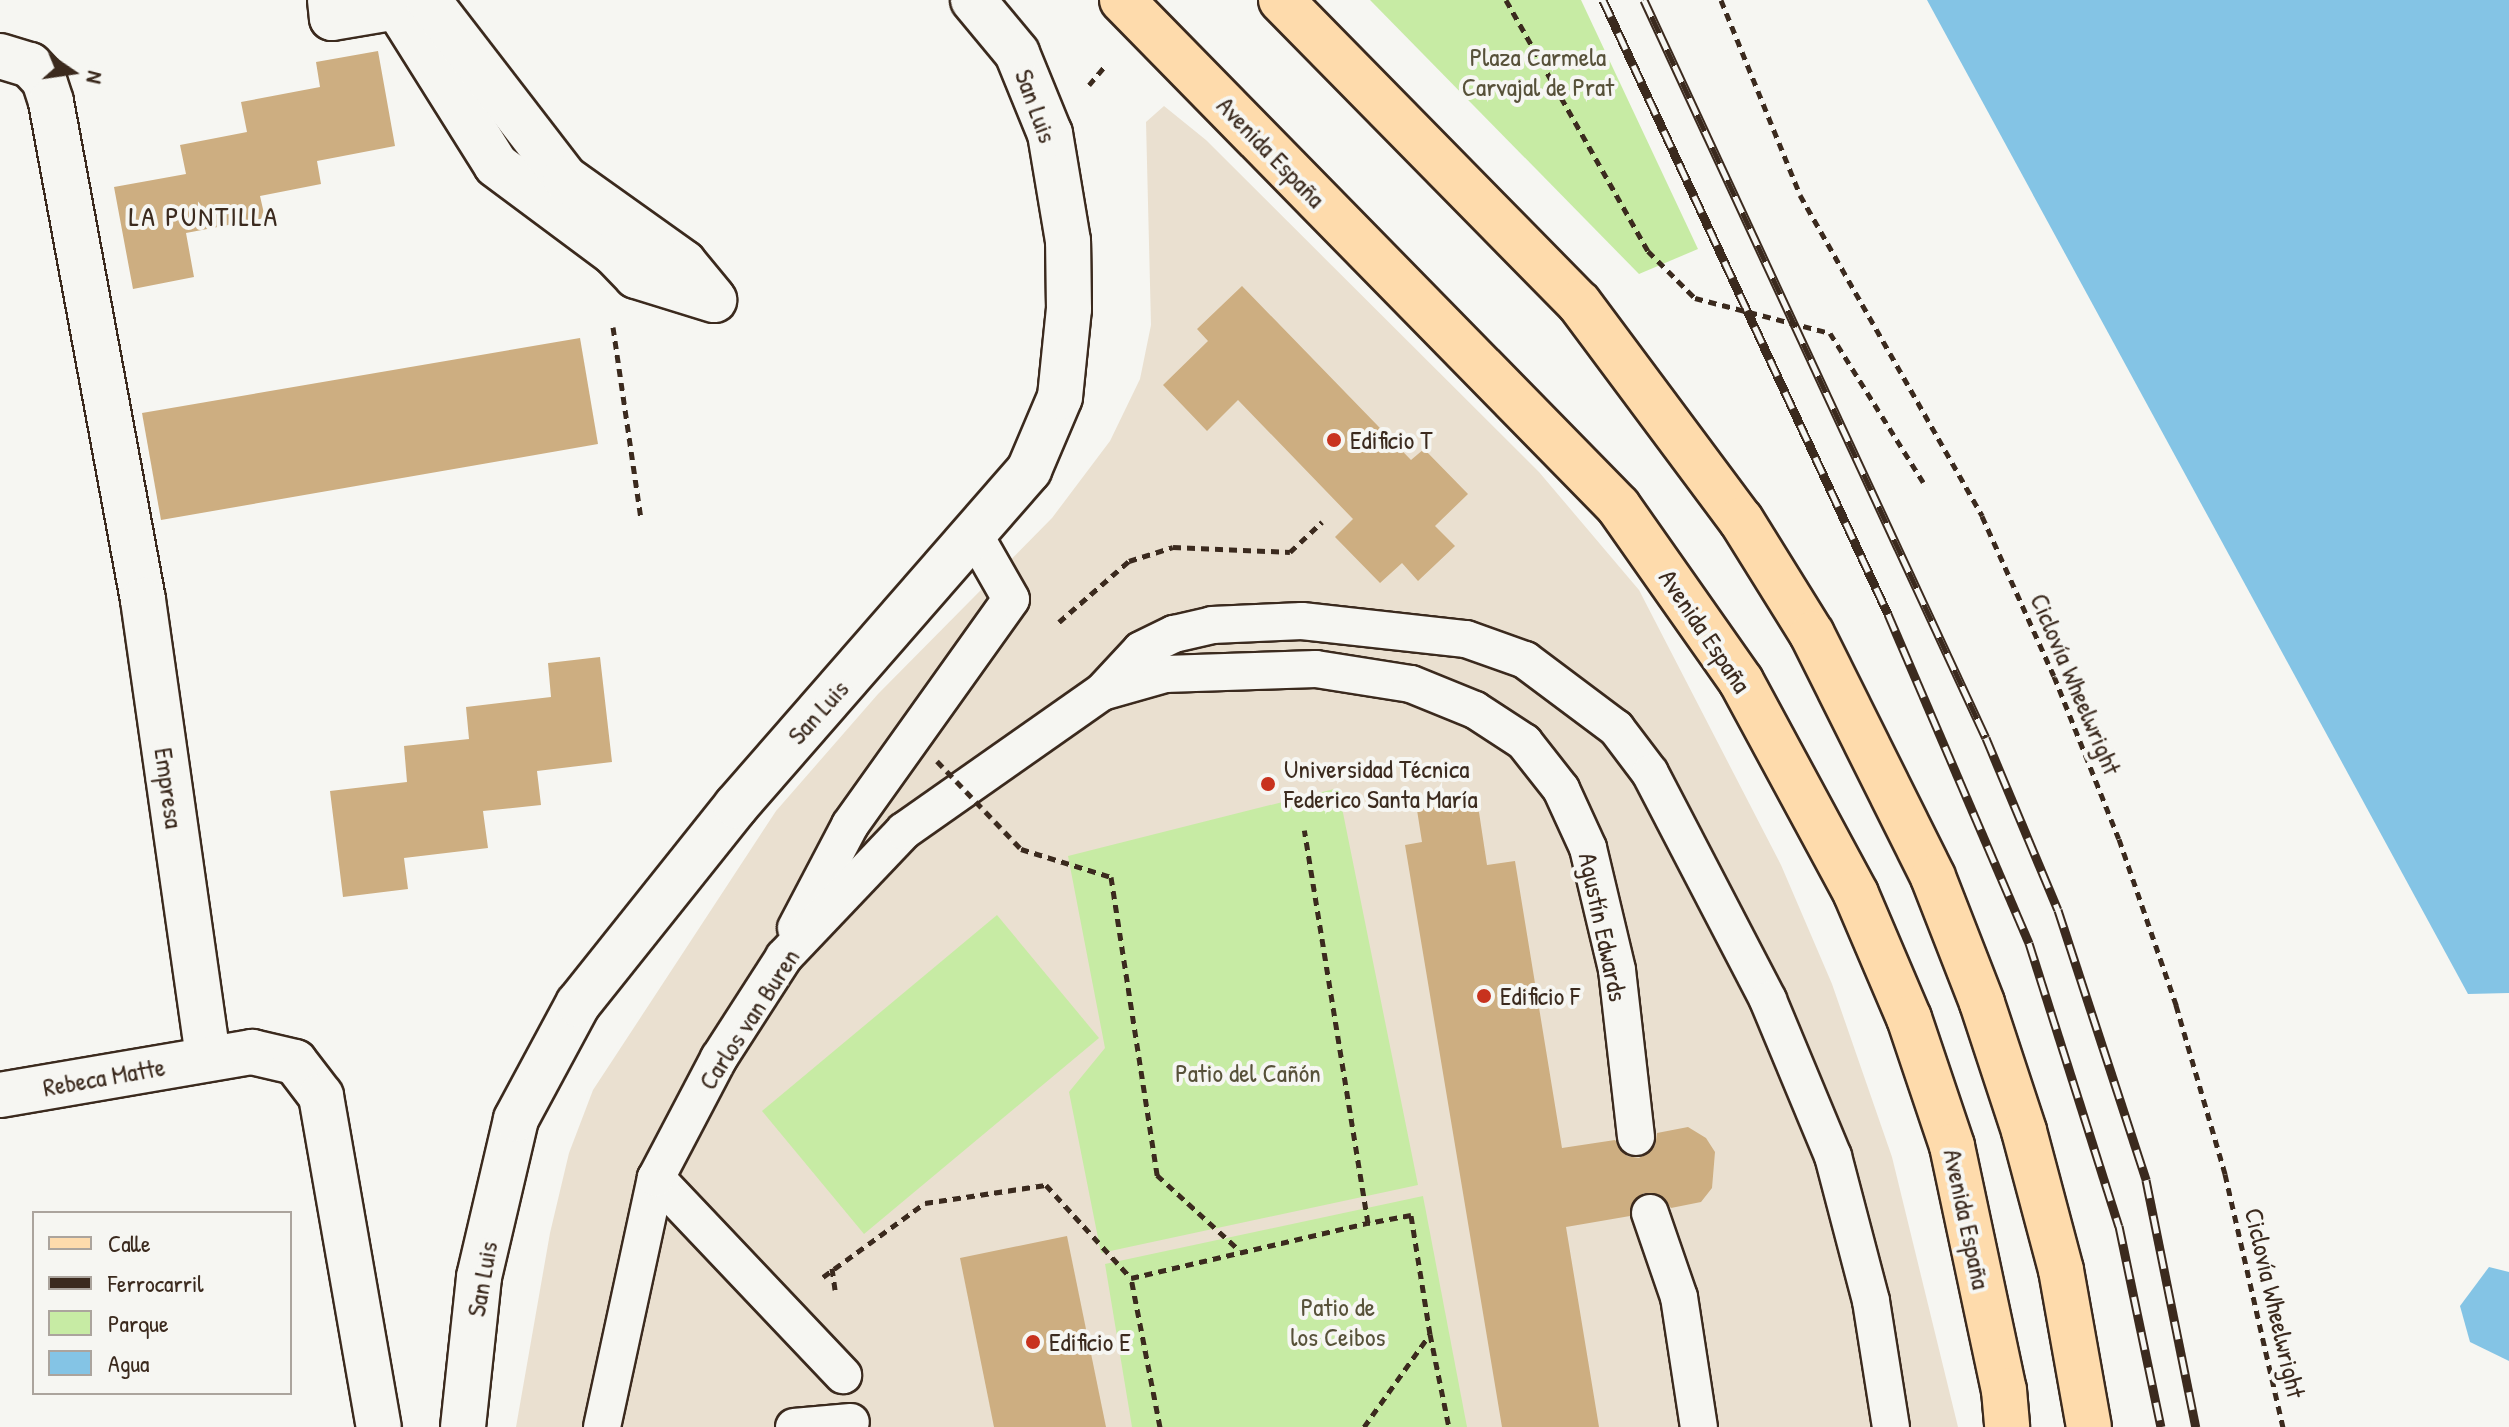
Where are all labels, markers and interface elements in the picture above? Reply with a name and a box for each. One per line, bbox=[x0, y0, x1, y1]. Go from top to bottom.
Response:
north arrow bbox=[32, 32, 112, 112]
park label: Plaza Carmela Carvajal de Prat bbox=[1462, 41, 1614, 102]
street label: San Luis bbox=[1008, 65, 1064, 147]
text: N bbox=[79, 68, 111, 86]
street label: Avenida España bbox=[1210, 90, 1332, 214]
district label: LA PUNTILLA bbox=[129, 199, 279, 233]
place label: Edificio T bbox=[1350, 424, 1432, 456]
marker: Edificio T bbox=[1325, 431, 1343, 449]
street label: Avenida España bbox=[1652, 563, 1758, 699]
street label: Ciclovía Wheelwright bbox=[2024, 589, 2128, 779]
street label: San Luis bbox=[781, 673, 855, 751]
street label: Empresa bbox=[148, 746, 190, 830]
place label: Universidad Técnica Federico Santa María bbox=[1284, 753, 1478, 814]
marker: Universidad Técnica Federico Santa María bbox=[1259, 775, 1277, 793]
street label: Agustín Edwards bbox=[1572, 850, 1634, 1004]
street label: Carlos van Buren bbox=[692, 943, 806, 1095]
place label: Edificio F bbox=[1500, 980, 1580, 1012]
marker: Edificio F bbox=[1475, 987, 1493, 1005]
street label: Rebeca Matte bbox=[41, 1051, 167, 1103]
park label: Patio del Cañón bbox=[1175, 1057, 1321, 1089]
street label: Avenida España bbox=[1937, 1146, 1997, 1292]
street label: Ciclovía Wheelwright bbox=[2238, 1205, 2312, 1401]
legend bbox=[32, 1211, 292, 1395]
text: Calle bbox=[108, 1227, 150, 1259]
street label: San Luis bbox=[460, 1239, 504, 1319]
text: Ferrocarril bbox=[108, 1267, 204, 1299]
park label: Patio de los Ceibos bbox=[1290, 1291, 1386, 1352]
text: Parque bbox=[108, 1307, 168, 1339]
place label: Edificio E bbox=[1049, 1326, 1131, 1358]
marker: Edificio E bbox=[1024, 1333, 1042, 1351]
text: Agua bbox=[108, 1347, 149, 1379]

